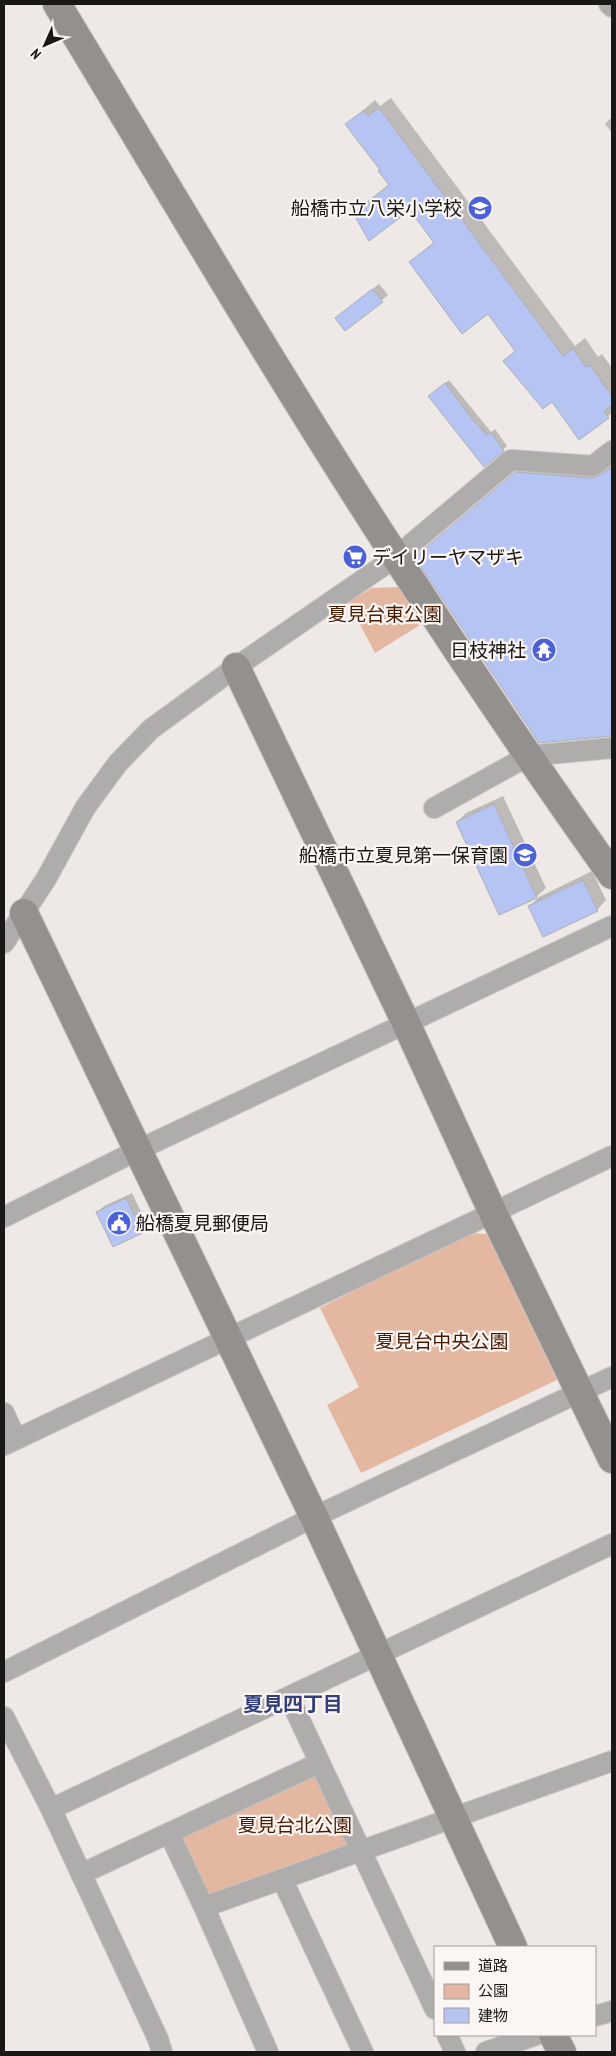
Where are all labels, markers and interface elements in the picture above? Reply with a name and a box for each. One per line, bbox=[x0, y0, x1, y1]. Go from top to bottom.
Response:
north arrow bbox=[20, 20, 70, 70]
text: N bbox=[27, 45, 45, 63]
school or university icon: 船橋市立八栄小学校 bbox=[467, 195, 493, 221]
place label: 船橋市立八栄小学校 bbox=[291, 196, 462, 220]
supermarket icon: デイリーヤマザキ bbox=[342, 544, 368, 570]
place label: デイリーヤマザキ bbox=[372, 545, 524, 569]
park label: 夏見台東公園 bbox=[328, 602, 442, 626]
temple icon: 日枝神社 bbox=[531, 637, 557, 663]
place label: 日枝神社 bbox=[450, 638, 526, 662]
school or university icon: 船橋市立夏見第一保育園 bbox=[512, 842, 538, 868]
place label: 船橋市立夏見第一保育園 bbox=[299, 843, 508, 867]
public building icon: 船橋夏見郵便局 bbox=[106, 1210, 132, 1236]
place label: 船橋夏見郵便局 bbox=[136, 1211, 269, 1235]
park label: 夏見台中央公園 bbox=[375, 1329, 509, 1353]
district label: 夏見四丁目 bbox=[243, 1691, 343, 1717]
park label: 夏見台北公園 bbox=[238, 1813, 352, 1837]
legend bbox=[434, 1946, 596, 2036]
text: 道路 bbox=[478, 1956, 508, 1975]
text: 公園 bbox=[478, 1981, 508, 2000]
text: 建物 bbox=[478, 2006, 508, 2025]

